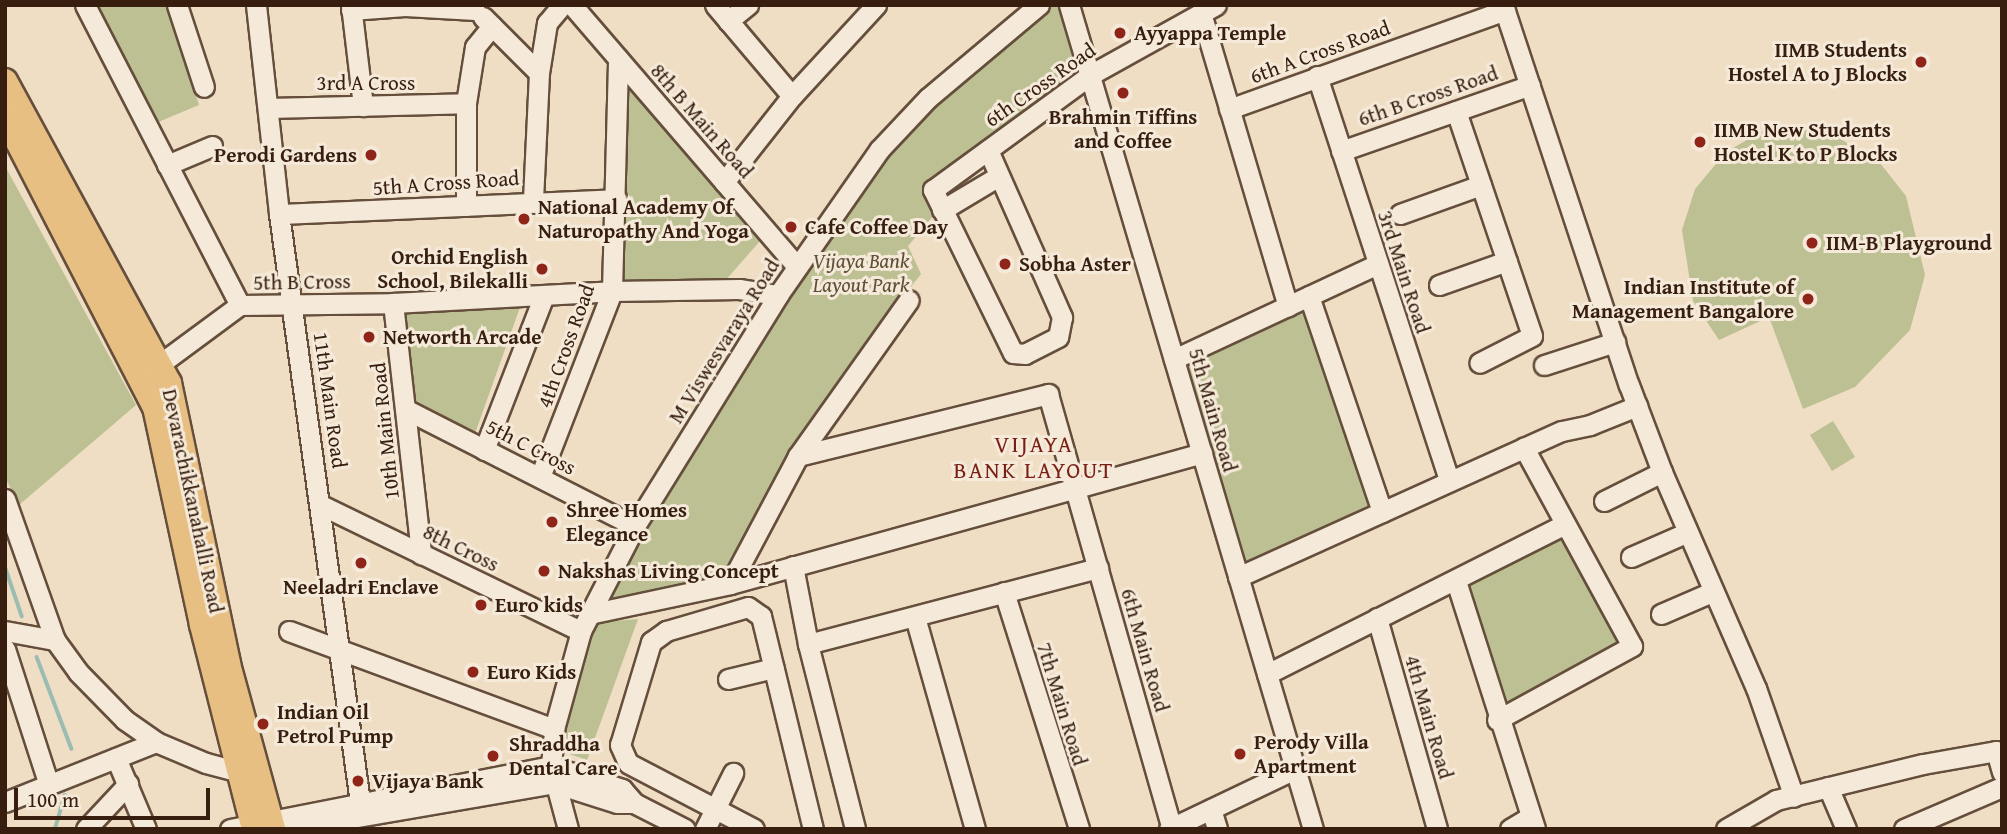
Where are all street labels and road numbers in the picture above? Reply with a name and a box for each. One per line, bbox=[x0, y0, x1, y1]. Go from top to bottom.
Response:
street label: 6th A Cross Road bbox=[1247, 15, 1393, 89]
street label: 6th Cross Road bbox=[980, 37, 1100, 133]
street label: 8th B Main Road bbox=[645, 58, 759, 184]
street label: 6th B Cross Road bbox=[1355, 60, 1501, 132]
street label: 3rd A Cross bbox=[317, 70, 415, 96]
street label: 5th A Cross Road bbox=[372, 165, 520, 201]
street label: 3rd Main Road bbox=[1372, 207, 1436, 337]
street label: M Viswesvaraya Road bbox=[663, 254, 785, 428]
street label: 5th B Cross bbox=[253, 269, 351, 295]
street label: 4th Cross Road bbox=[532, 281, 600, 411]
street label: 11th Main Road bbox=[308, 330, 352, 470]
street label: 5th Main Road bbox=[1183, 345, 1243, 475]
street label: 10th Main Road bbox=[365, 361, 405, 501]
street label: Devarachikkanahalli Road bbox=[157, 387, 229, 615]
street label: 5th C Cross bbox=[482, 414, 580, 480]
street label: 8th Cross bbox=[419, 519, 503, 577]
street label: 6th Main Road bbox=[1115, 585, 1175, 715]
street label: 7th Main Road bbox=[1031, 639, 1093, 769]
street label: 4th Main Road bbox=[1399, 652, 1459, 782]

